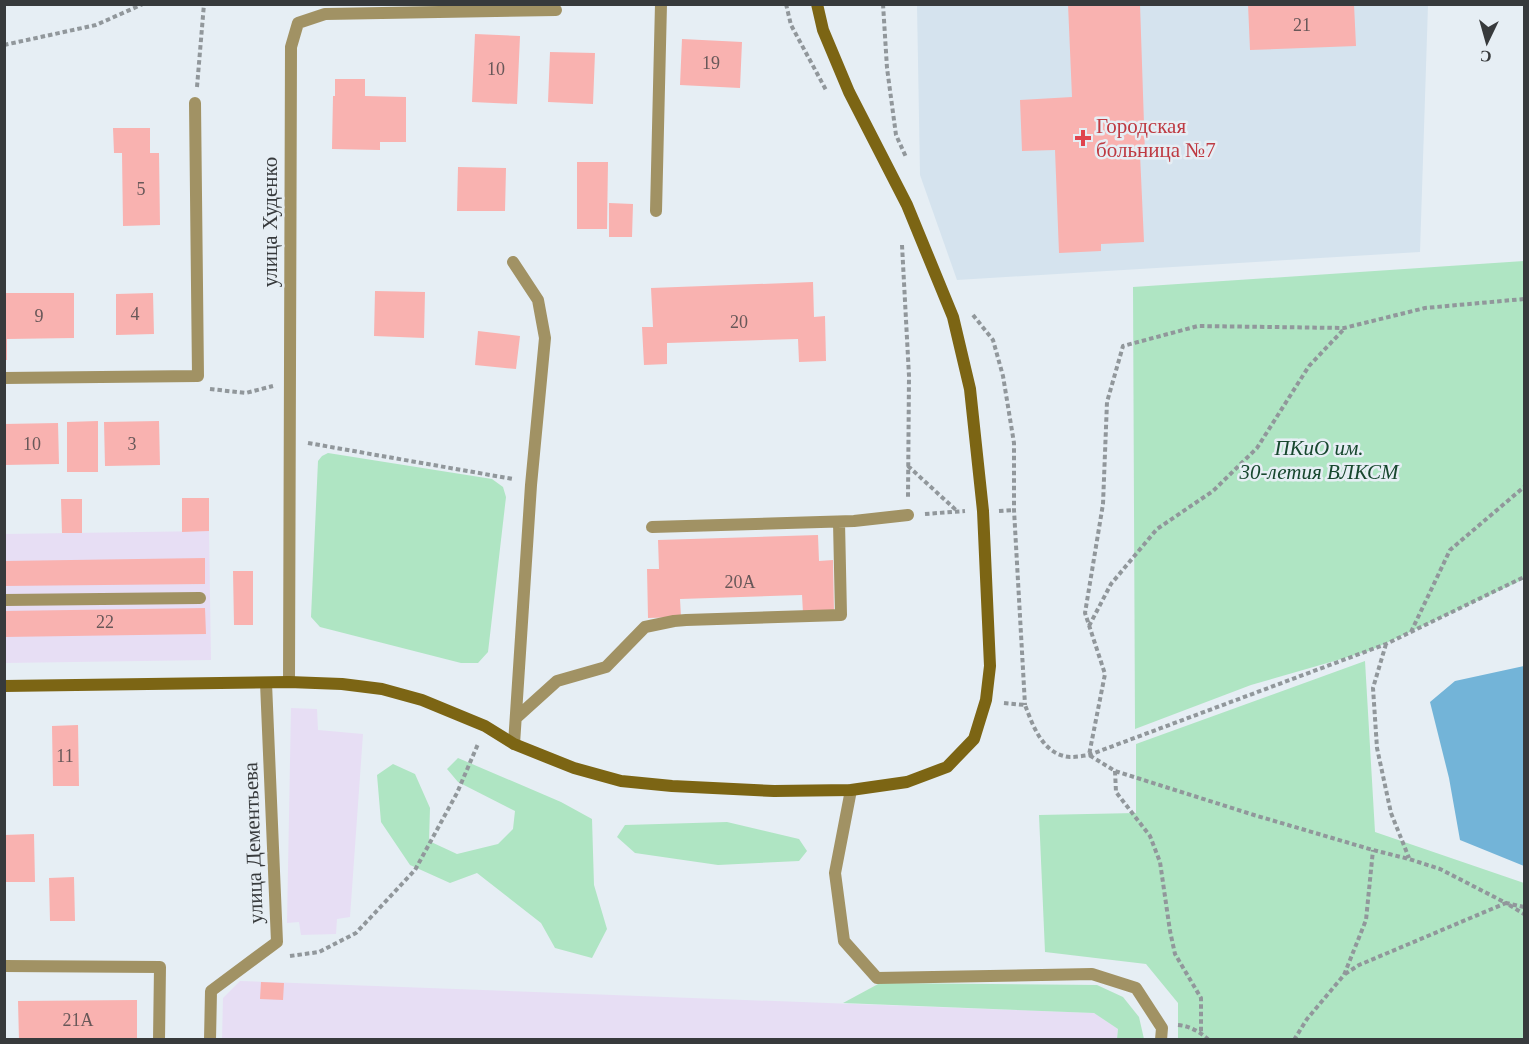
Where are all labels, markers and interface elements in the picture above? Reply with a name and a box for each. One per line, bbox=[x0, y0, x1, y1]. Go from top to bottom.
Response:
north arrow bbox=[1457, 12, 1517, 72]
house number: 21 bbox=[1293, 15, 1311, 35]
text: С bbox=[1479, 47, 1492, 65]
house number: 19 bbox=[702, 53, 720, 73]
house number: 10 bbox=[487, 59, 505, 79]
place label: Городская больница №7 bbox=[1096, 114, 1216, 162]
marker: Городская больница №7 bbox=[1074, 129, 1092, 147]
street label: улица Худенко bbox=[258, 157, 282, 287]
house number: 5 bbox=[137, 179, 146, 199]
house number: 4 bbox=[131, 304, 140, 324]
house number: 9 bbox=[35, 306, 44, 326]
house number: 20 bbox=[730, 312, 748, 332]
house number: 10 bbox=[23, 434, 41, 454]
house number: 3 bbox=[128, 434, 137, 454]
park label: ПКиО им. 30-летия ВЛКСМ bbox=[1239, 436, 1400, 484]
house number: 20А bbox=[725, 572, 756, 592]
house number: 22 bbox=[96, 612, 114, 632]
house number: 11 bbox=[56, 746, 74, 766]
street label: улица Дементьева bbox=[238, 761, 268, 924]
house number: 21А bbox=[63, 1010, 94, 1030]

